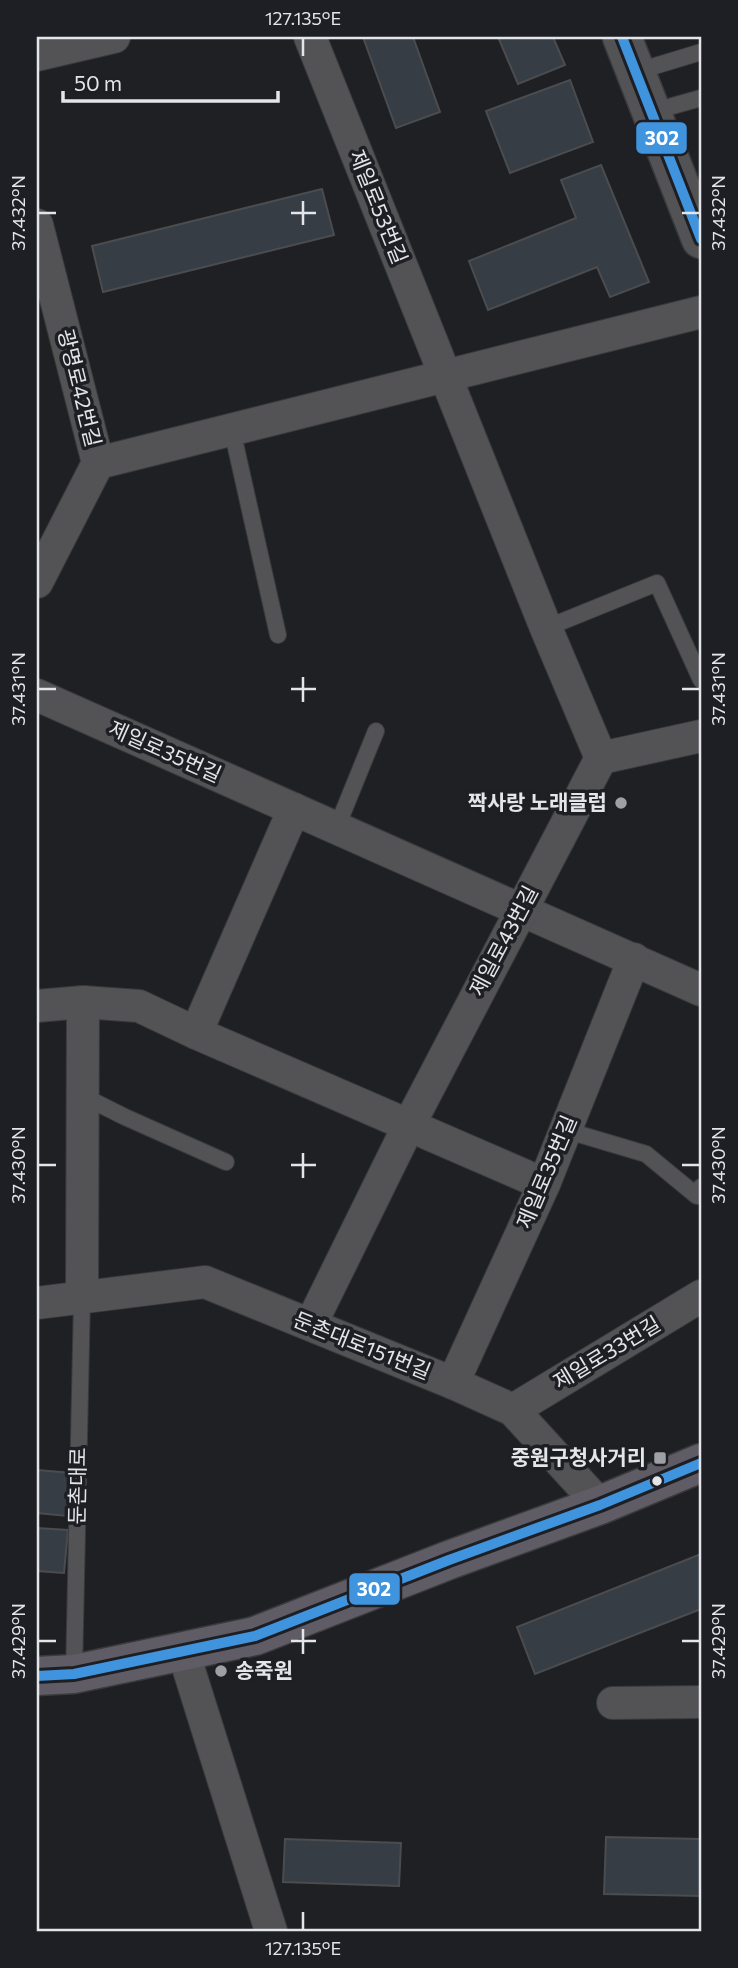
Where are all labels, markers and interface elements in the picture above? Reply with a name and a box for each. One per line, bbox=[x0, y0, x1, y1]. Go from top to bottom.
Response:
text: 127.135°E bbox=[265, 7, 341, 29]
scale bar bbox=[63, 60, 278, 104]
text: 50 m bbox=[74, 70, 122, 95]
line badge: 302 bbox=[635, 121, 688, 155]
text: 302 bbox=[645, 126, 679, 149]
street label: 제일로53번길 bbox=[345, 146, 414, 267]
text: 37.432°N bbox=[7, 175, 29, 251]
text: 37.432°N bbox=[707, 175, 729, 251]
street label: 광명로42번길 bbox=[54, 326, 107, 449]
text: 37.431°N bbox=[7, 652, 29, 726]
text: 37.431°N bbox=[707, 652, 729, 726]
street label: 제일로35번길 bbox=[105, 715, 226, 787]
place label: 짝사랑 노래클럽 bbox=[468, 789, 607, 814]
marker: 짝사랑 노래클럽 bbox=[613, 795, 629, 811]
street label: 제일로43번길 bbox=[463, 881, 542, 1000]
street label: 제일로35번길 bbox=[511, 1111, 581, 1232]
text: 37.430°N bbox=[7, 1126, 29, 1204]
text: 37.430°N bbox=[707, 1126, 729, 1204]
street label: 둔촌대로151번길 bbox=[290, 1306, 435, 1384]
street label: 제일로33번길 bbox=[548, 1310, 664, 1393]
place label: 중원구청사거리 bbox=[511, 1444, 646, 1469]
street label: 둔촌대로 bbox=[63, 1447, 90, 1525]
marker: 중원구청사거리 bbox=[652, 1450, 668, 1466]
unlabelled marker bbox=[650, 1474, 664, 1488]
line badge: 302 bbox=[348, 1572, 401, 1606]
text: 302 bbox=[357, 1577, 391, 1600]
text: 37.429°N bbox=[7, 1603, 29, 1679]
text: 37.429°N bbox=[707, 1603, 729, 1679]
place label: 송죽원 bbox=[235, 1657, 293, 1682]
marker: 송죽원 bbox=[213, 1663, 229, 1679]
text: 127.135°E bbox=[265, 1937, 341, 1959]

